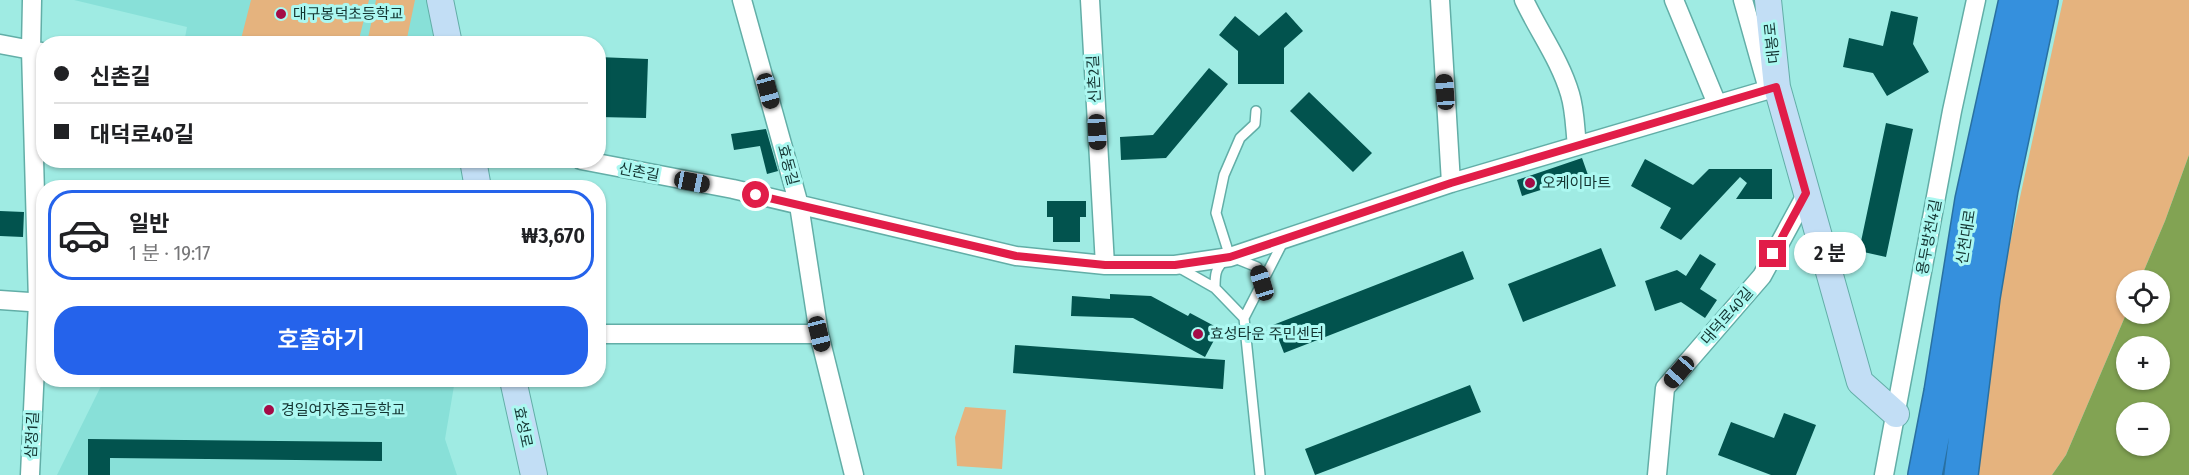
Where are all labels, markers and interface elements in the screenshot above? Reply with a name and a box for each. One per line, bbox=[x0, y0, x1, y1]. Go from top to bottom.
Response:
place label: 대구봉덕초등학교 bbox=[293, 5, 403, 23]
marker: 대구봉덕초등학교 bbox=[274, 7, 288, 21]
street label: 대봉로 bbox=[1761, 21, 1783, 65]
street label: 신촌2길 bbox=[1084, 55, 1104, 103]
text: 신촌길 bbox=[90, 63, 151, 90]
car bbox=[755, 71, 781, 111]
car bbox=[1435, 73, 1455, 111]
car bbox=[1087, 114, 1107, 150]
text: 대덕로40길 bbox=[90, 121, 194, 148]
street label: 효동길 bbox=[774, 143, 802, 187]
street label: 신촌길 bbox=[617, 159, 661, 185]
car bbox=[673, 170, 711, 194]
place label: 오케이마트 bbox=[1542, 174, 1611, 192]
marker: 오케이마트 bbox=[1523, 176, 1537, 190]
route start bbox=[742, 181, 769, 208]
street label: 용두방천4길 bbox=[1913, 198, 1945, 276]
icon: car bbox=[57, 208, 111, 262]
street label: 신천대로 bbox=[1953, 208, 1979, 266]
text: 일반 bbox=[129, 210, 169, 237]
text: ₩3,670 bbox=[521, 222, 585, 249]
callout: 2 분 bbox=[1794, 233, 1866, 275]
route end bbox=[1759, 240, 1786, 267]
text: 1 분 · 19:17 bbox=[129, 241, 210, 265]
text: 2 분 bbox=[1814, 241, 1846, 265]
car bbox=[1248, 263, 1276, 303]
map controls bbox=[2116, 270, 2170, 456]
button: locate bbox=[2116, 270, 2170, 324]
street label: 대덕로40길 bbox=[1697, 284, 1757, 348]
button: 호출하기 bbox=[54, 306, 588, 375]
car bbox=[806, 314, 832, 354]
place label: 효성타운 주민센터 bbox=[1210, 325, 1324, 343]
marker: 효성타운 주민센터 bbox=[1191, 327, 1205, 341]
button: + bbox=[2116, 336, 2170, 390]
car bbox=[1660, 353, 1698, 391]
place label: 경일여자중고등학교 bbox=[281, 401, 405, 419]
button: − bbox=[2116, 402, 2170, 456]
marker: 경일여자중고등학교 bbox=[262, 403, 276, 417]
street label: 효성로 bbox=[510, 405, 536, 449]
street label: 삼정1길 bbox=[22, 411, 42, 459]

